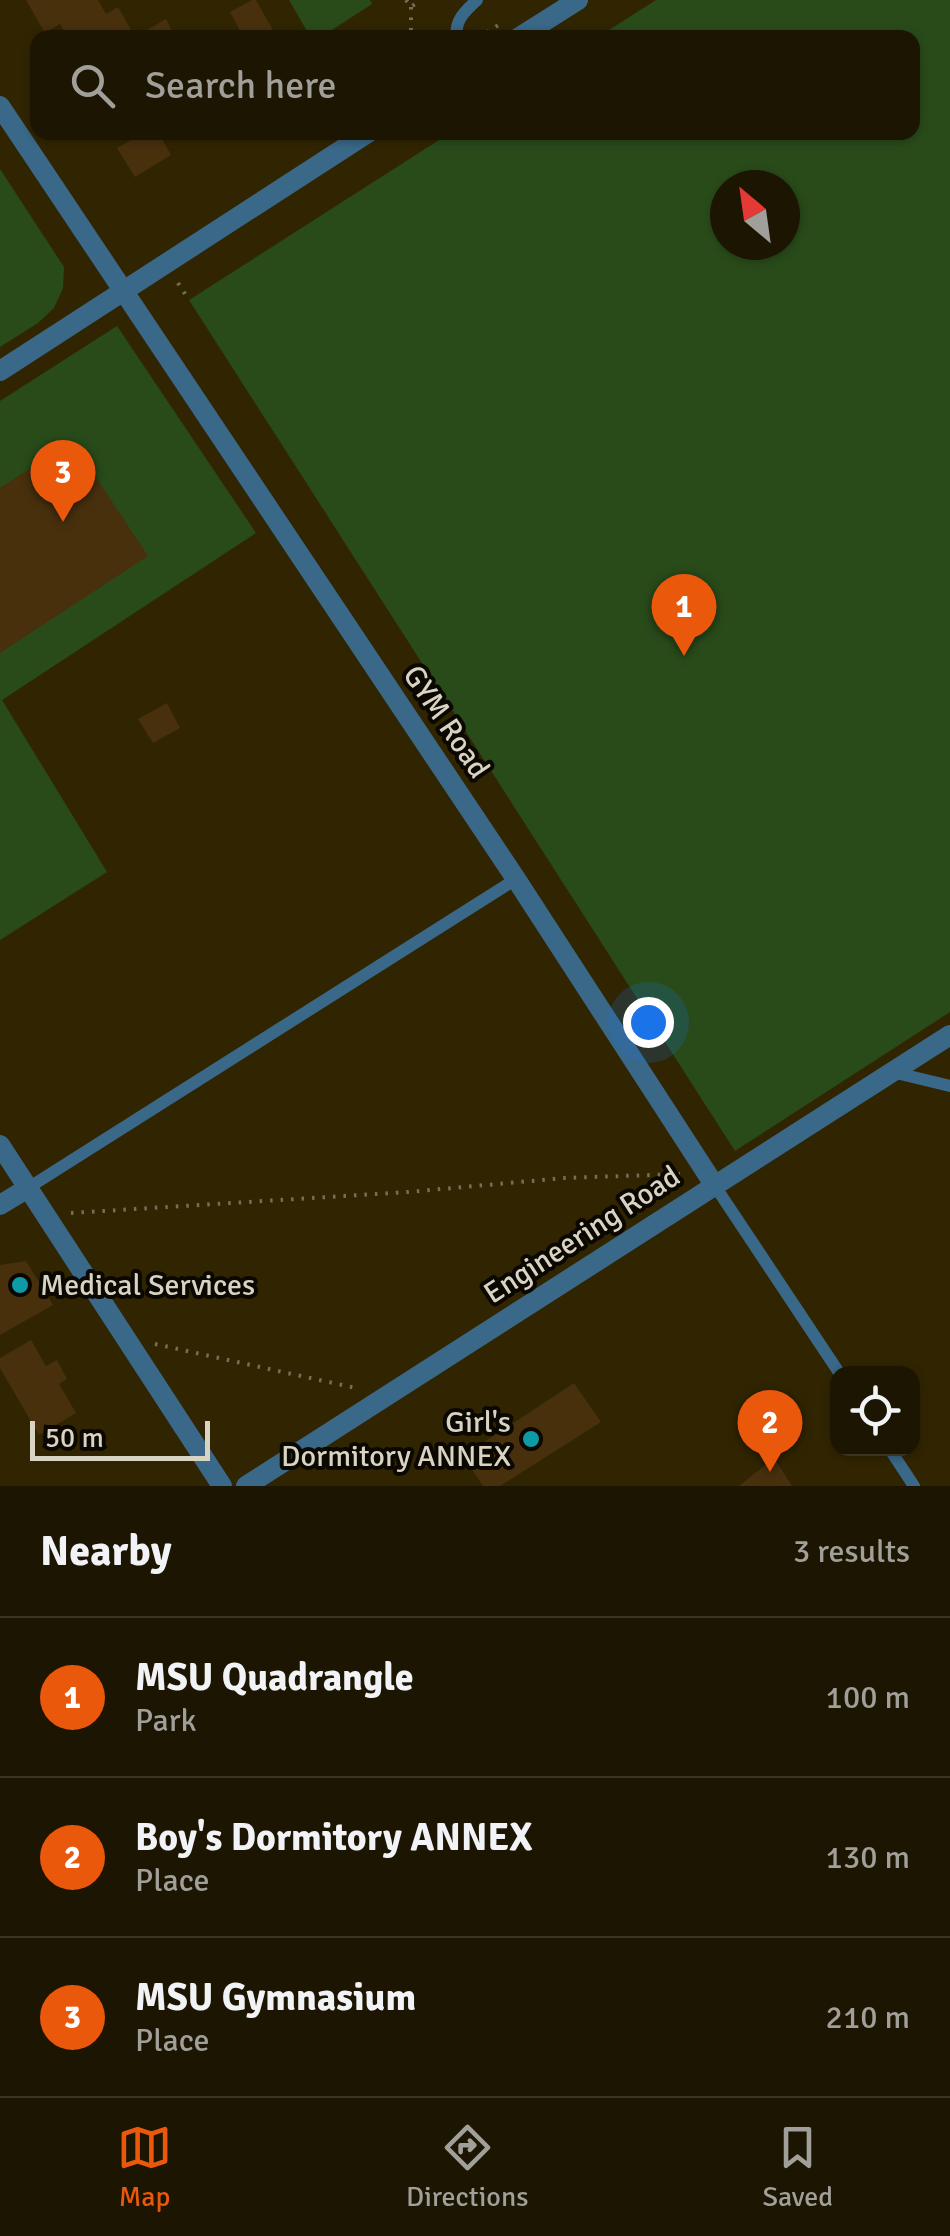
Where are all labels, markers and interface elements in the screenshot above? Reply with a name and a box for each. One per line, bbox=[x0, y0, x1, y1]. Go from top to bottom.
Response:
search box bbox=[30, 30, 920, 140]
icon: search bbox=[65, 58, 120, 113]
text: Search here bbox=[145, 62, 337, 109]
north arrow bbox=[710, 170, 800, 260]
pin: 3 bbox=[30, 440, 96, 522]
pin: 1 bbox=[652, 574, 716, 656]
street label: GYM Road bbox=[395, 658, 497, 786]
your location bbox=[623, 997, 674, 1048]
street label: Engineering Road bbox=[477, 1158, 687, 1312]
place label: Medical Services bbox=[40, 1267, 255, 1304]
marker: Medical Services bbox=[9, 1274, 31, 1296]
map controls bbox=[830, 1366, 920, 1456]
button: locate bbox=[830, 1366, 920, 1456]
pin: 2 bbox=[738, 1390, 802, 1472]
place label: Girl's Dormitory ANNEX bbox=[281, 1404, 511, 1475]
scale bar bbox=[30, 1416, 210, 1460]
text: 50 m bbox=[45, 1421, 104, 1455]
marker: Girl's Dormitory ANNEX bbox=[520, 1428, 542, 1450]
text: Nearby bbox=[40, 1526, 172, 1577]
text: 3 results bbox=[793, 1532, 910, 1571]
text: MSU Quadrangle bbox=[135, 1654, 414, 1701]
text: 1 bbox=[64, 1678, 81, 1717]
text: 100 m bbox=[826, 1678, 910, 1717]
text: Park bbox=[135, 1701, 197, 1740]
text: Boy's Dormitory ANNEX bbox=[135, 1814, 533, 1861]
text: 2 bbox=[64, 1838, 81, 1877]
text: 130 m bbox=[826, 1838, 910, 1877]
text: Place bbox=[135, 1861, 210, 1900]
text: MSU Gymnasium bbox=[135, 1974, 416, 2021]
text: 3 bbox=[64, 1998, 81, 2037]
text: 210 m bbox=[826, 1998, 910, 2037]
text: Place bbox=[135, 2021, 210, 2060]
tab: Map bbox=[117, 2120, 172, 2214]
tab: Directions bbox=[406, 2120, 528, 2214]
tab: Saved bbox=[762, 2120, 833, 2214]

